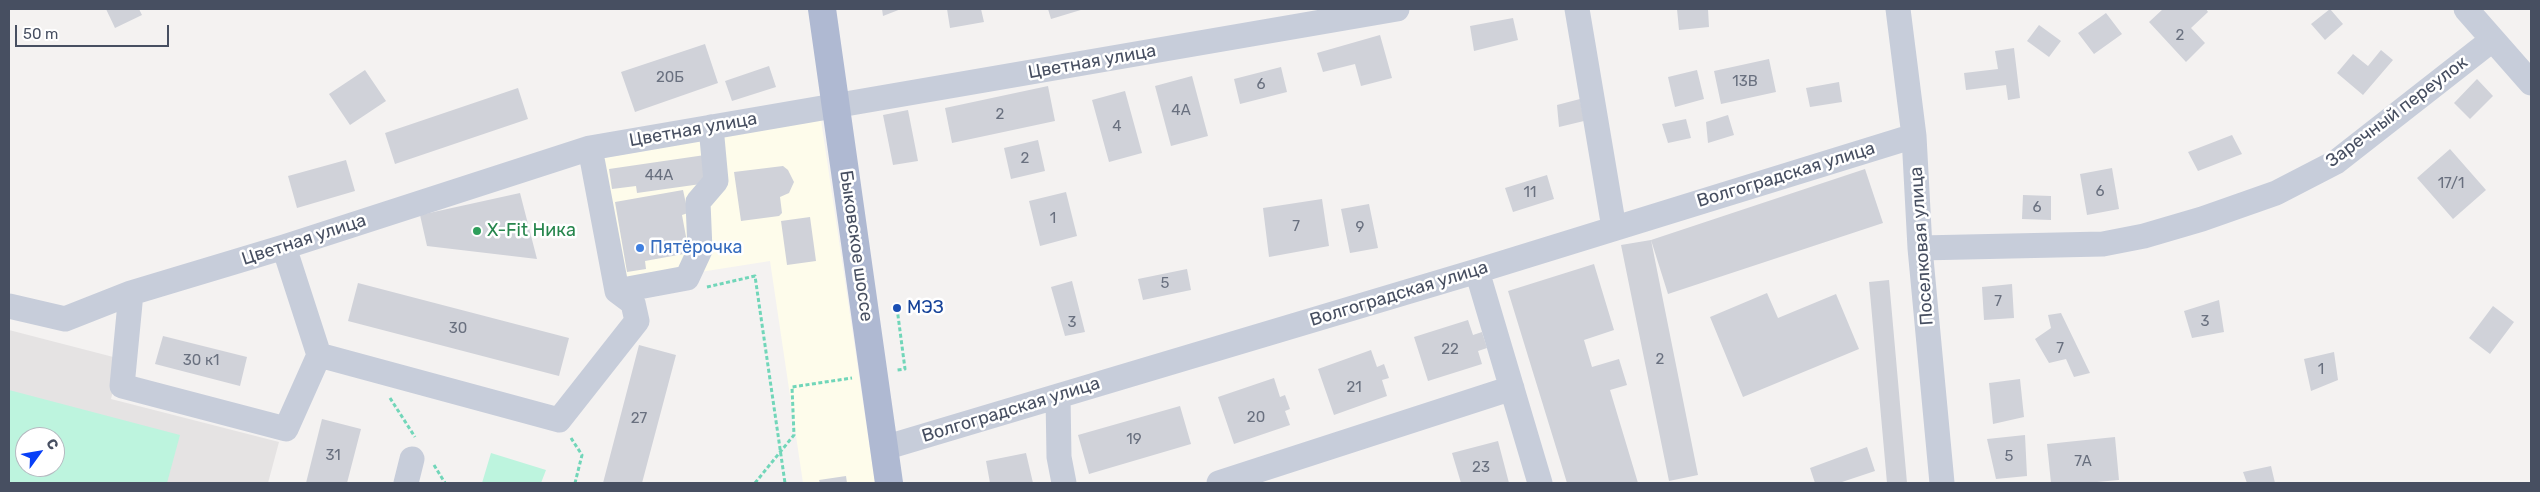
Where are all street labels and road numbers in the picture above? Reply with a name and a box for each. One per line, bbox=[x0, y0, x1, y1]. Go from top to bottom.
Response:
street label: Цветная улица bbox=[1026, 40, 1158, 84]
street label: Заречный переулок bbox=[2322, 52, 2472, 172]
street label: Цветная улица bbox=[627, 108, 759, 152]
street label: Волгоградская улица bbox=[1694, 138, 1878, 212]
street label: Поселковая улица bbox=[1906, 166, 1938, 326]
street label: Быковское шоссе bbox=[835, 169, 877, 323]
street label: Цветная улица bbox=[239, 210, 369, 270]
street label: Волгоградская улица bbox=[1307, 257, 1491, 331]
street label: Волгоградская улица bbox=[919, 373, 1103, 447]

